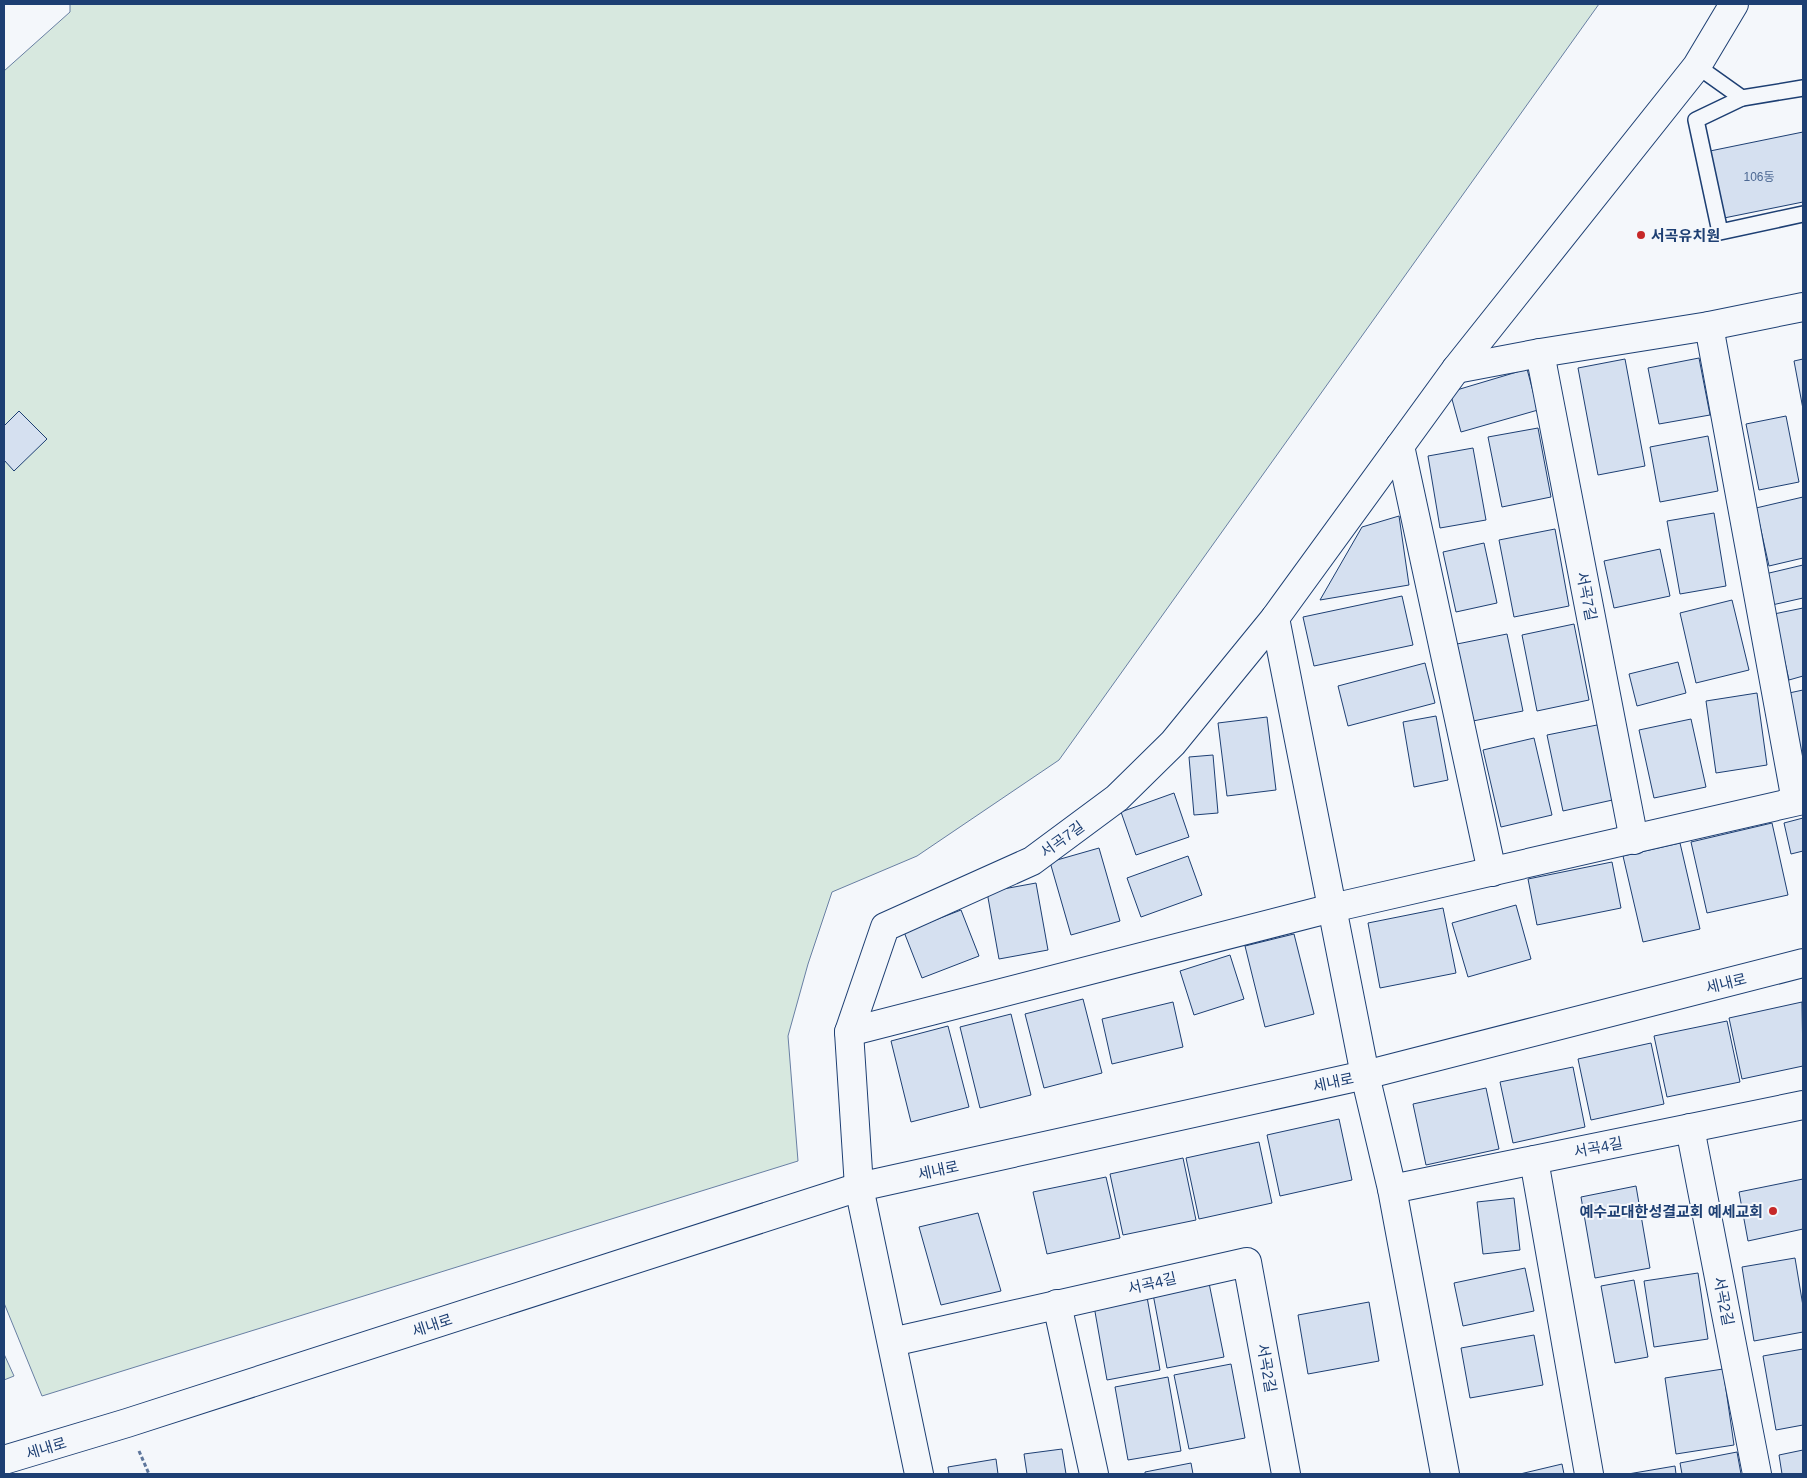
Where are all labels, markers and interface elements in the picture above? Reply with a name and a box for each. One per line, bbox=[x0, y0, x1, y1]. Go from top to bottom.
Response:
house number: 106동 bbox=[1743, 170, 1775, 184]
place label: 서곡유치원 bbox=[1651, 227, 1720, 244]
marker: 서곡유치원 bbox=[1635, 229, 1647, 241]
street label: 서곡7길 bbox=[1574, 570, 1600, 622]
street label: 서곡7길 bbox=[1037, 818, 1087, 860]
street label: 세내로 bbox=[1704, 970, 1748, 996]
street label: 세내로 bbox=[1311, 1069, 1355, 1095]
street label: 서곡4길 bbox=[1572, 1134, 1624, 1160]
street label: 세내로 bbox=[916, 1157, 960, 1183]
place label: 예수교대한성결교회 예세교회 bbox=[1579, 1203, 1763, 1220]
marker: 예수교대한성결교회 예세교회 bbox=[1767, 1205, 1779, 1217]
street label: 서곡4길 bbox=[1126, 1269, 1178, 1297]
street label: 서곡2길 bbox=[1711, 1275, 1737, 1327]
street label: 세내로 bbox=[410, 1311, 454, 1339]
street label: 서곡2길 bbox=[1254, 1342, 1280, 1394]
street label: 세내로 bbox=[24, 1434, 68, 1462]

